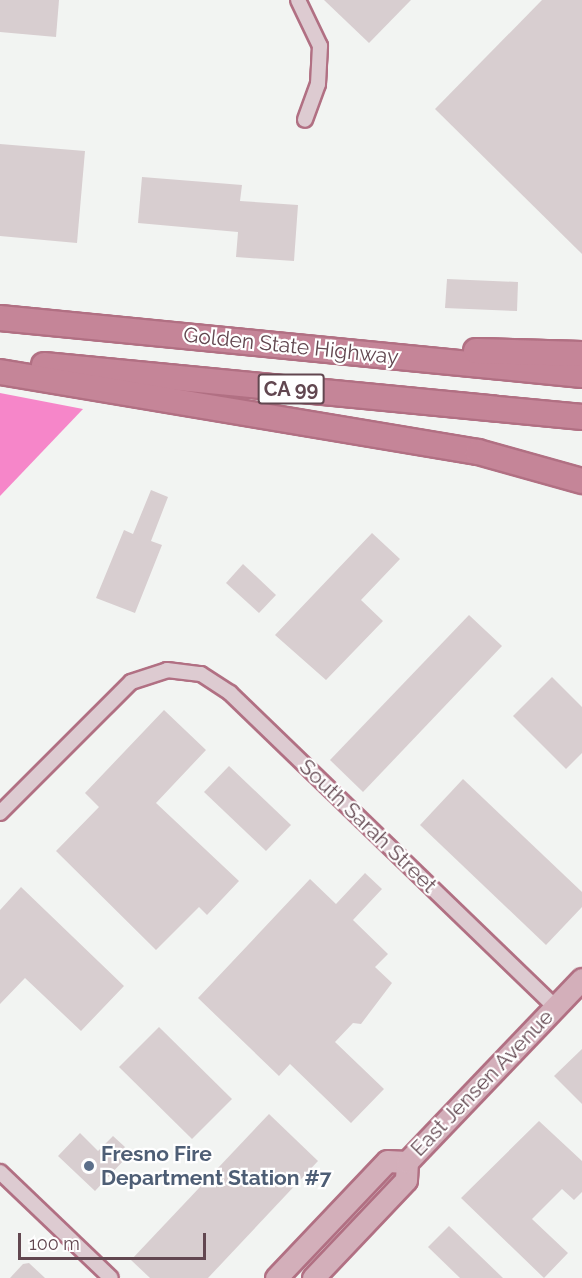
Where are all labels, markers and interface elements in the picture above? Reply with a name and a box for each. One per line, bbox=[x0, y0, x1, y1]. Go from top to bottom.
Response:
street label: Golden State Highway bbox=[182, 322, 400, 370]
road number: CA 99 bbox=[256, 372, 326, 406]
street label: South Sarah Street bbox=[294, 754, 442, 898]
street label: East Jensen Avenue bbox=[405, 1004, 559, 1162]
place label: Fresno Fire Department Station #7 bbox=[101, 1141, 331, 1191]
marker: Fresno Fire Department Station #7 bbox=[82, 1159, 96, 1173]
scale bar bbox=[21, 1221, 208, 1259]
text: 100 m bbox=[29, 1233, 80, 1254]

